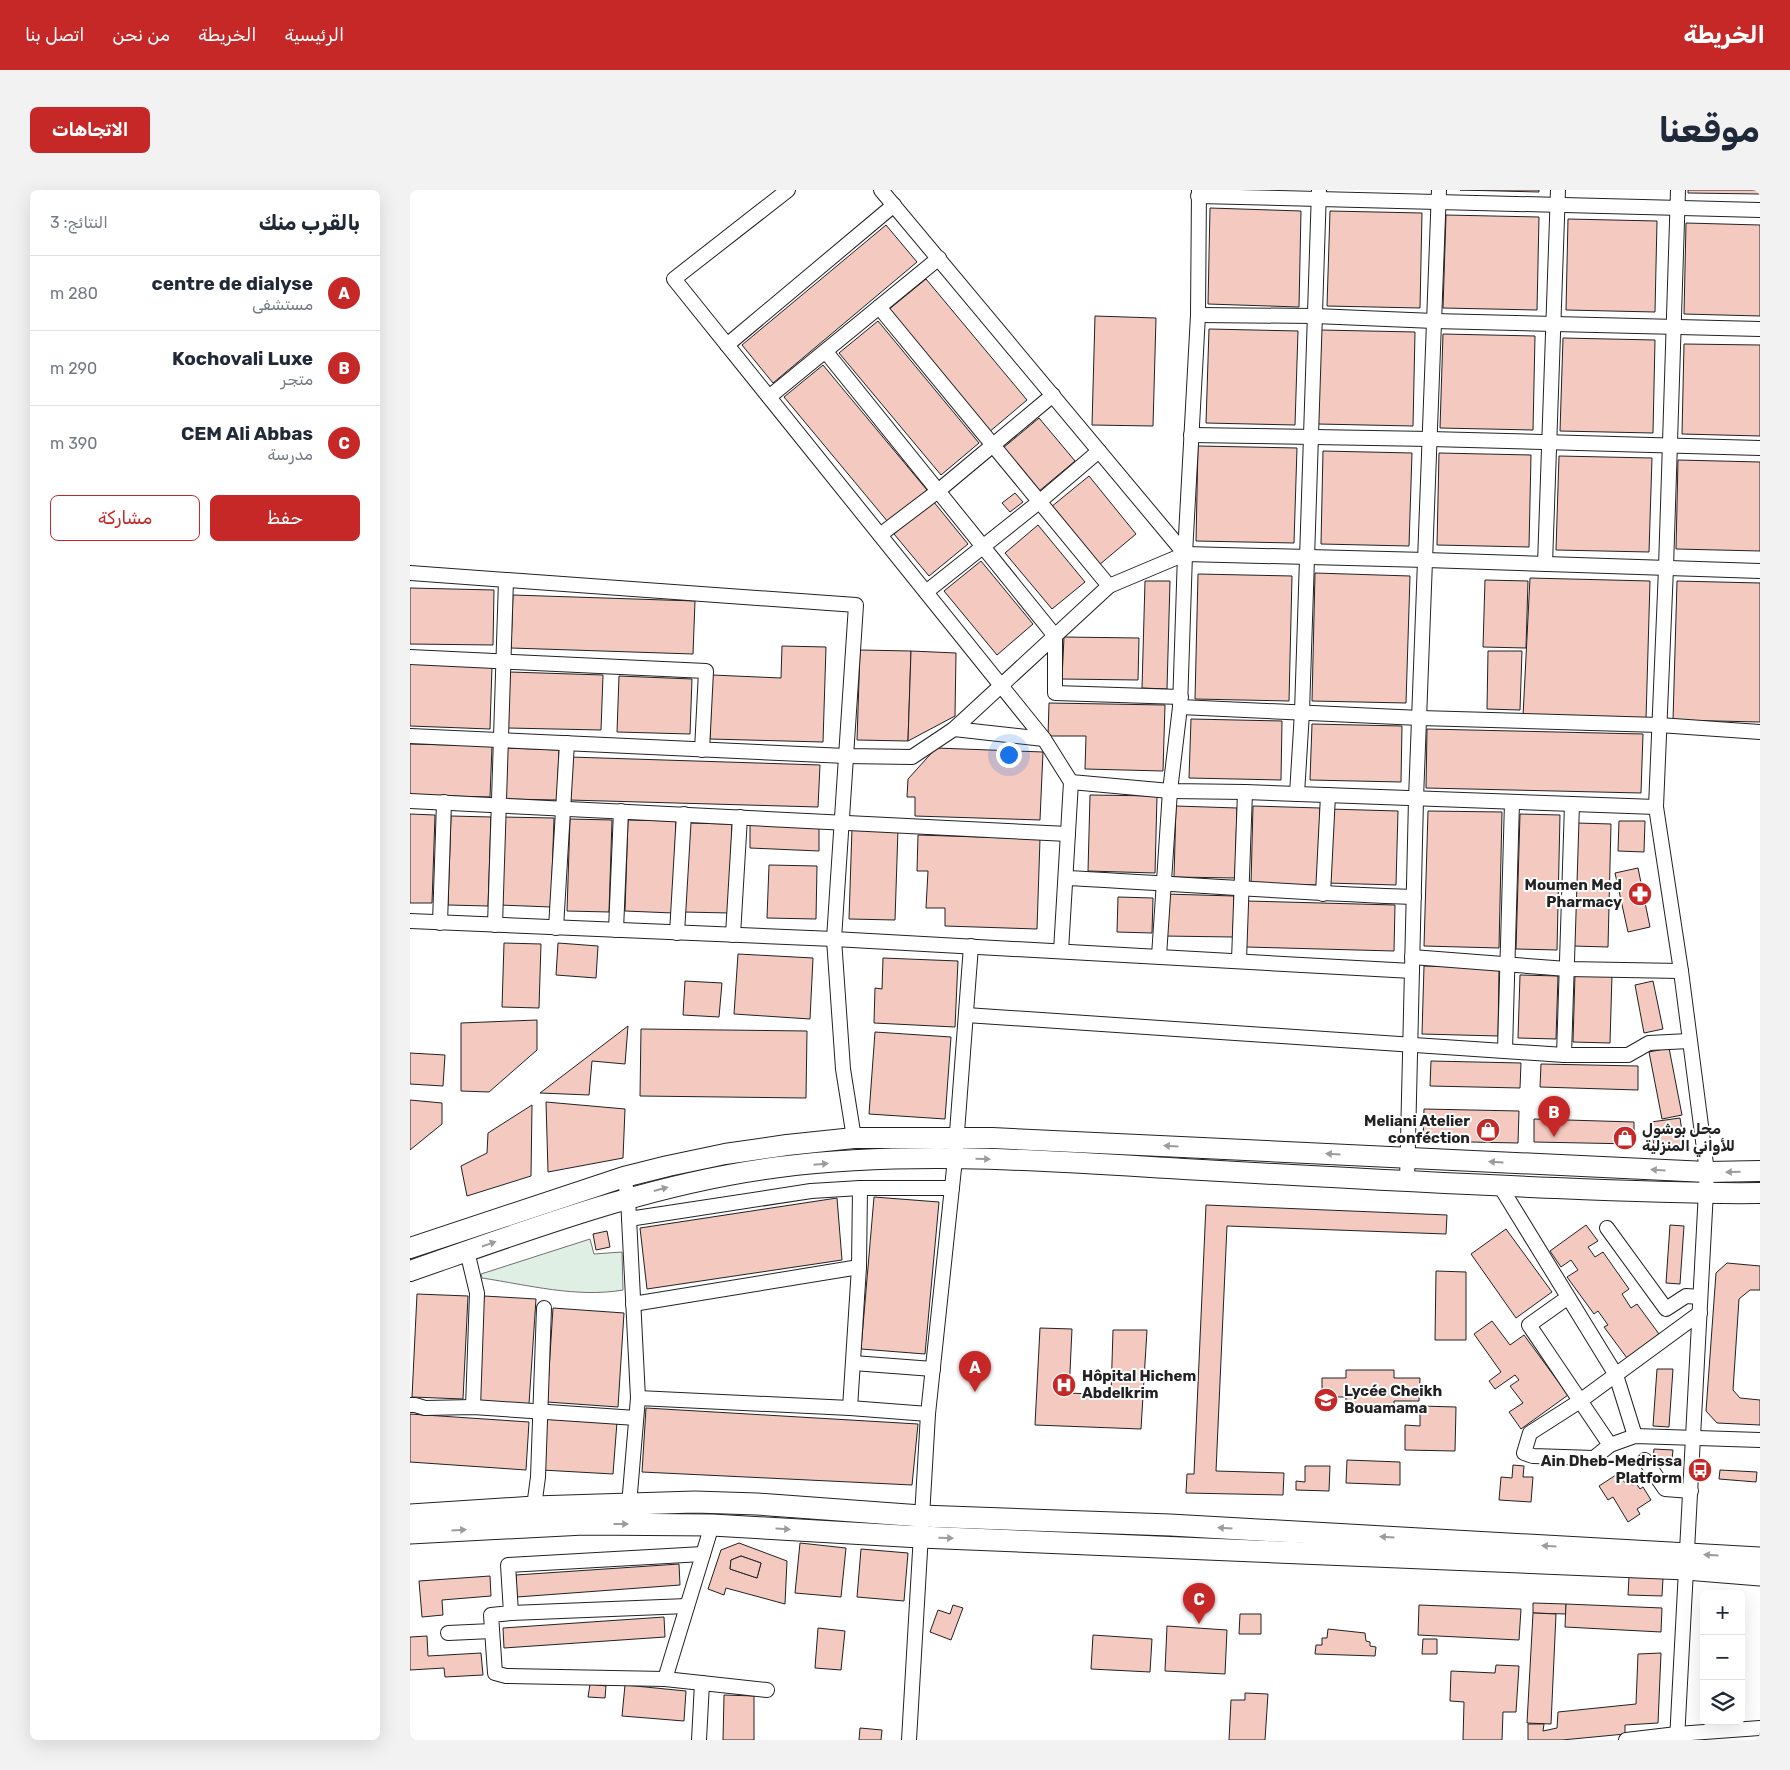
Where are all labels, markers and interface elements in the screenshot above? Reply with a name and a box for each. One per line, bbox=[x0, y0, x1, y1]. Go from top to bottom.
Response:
text: الخريطة bbox=[1684, 21, 1765, 49]
text: اتصل بنا bbox=[25, 24, 84, 46]
text: من نحن bbox=[112, 24, 170, 46]
text: الخريطة bbox=[198, 24, 256, 46]
text: الرئيسية bbox=[284, 24, 344, 46]
button: الاتجاهات bbox=[30, 107, 150, 153]
text: موقعنا bbox=[1658, 109, 1760, 151]
text: بالقرب منك bbox=[259, 210, 360, 235]
text: النتائج: 3 bbox=[50, 213, 108, 232]
text: centre de dialyse bbox=[151, 272, 313, 295]
text: 280 m bbox=[50, 284, 98, 303]
text: A bbox=[338, 284, 350, 303]
text: مستشفى bbox=[252, 295, 313, 314]
text: Kochovali Luxe bbox=[172, 347, 313, 370]
text: 290 m bbox=[50, 359, 97, 378]
text: B bbox=[338, 359, 350, 378]
text: متجر bbox=[281, 370, 313, 389]
text: CEM Ali Abbas bbox=[181, 422, 313, 445]
text: 390 m bbox=[50, 434, 97, 453]
text: C bbox=[338, 434, 350, 453]
text: مدرسة bbox=[268, 445, 313, 464]
button: مشاركة bbox=[50, 495, 200, 541]
button: حفظ bbox=[210, 495, 360, 541]
your location bbox=[996, 742, 1022, 768]
place label: Moumen Med Pharmacy bbox=[1525, 876, 1622, 911]
pharmacy icon: Moumen Med Pharmacy bbox=[1627, 881, 1653, 907]
pin: B bbox=[1538, 1096, 1570, 1137]
place label: Meliani Atelier conféction bbox=[1364, 1112, 1470, 1147]
shop icon: Meliani Atelier conféction bbox=[1475, 1117, 1501, 1143]
place label: محل بوشول للأواني المنزلية bbox=[1642, 1120, 1735, 1158]
shop icon: محل بوشول للأواني المنزلية bbox=[1612, 1125, 1638, 1151]
one-way arrow bbox=[1163, 1142, 1179, 1150]
one-way arrow bbox=[1325, 1150, 1341, 1158]
one-way arrow bbox=[976, 1156, 992, 1164]
one-way arrow bbox=[1488, 1158, 1504, 1166]
one-way arrow bbox=[813, 1159, 829, 1167]
one-way arrow bbox=[1650, 1166, 1666, 1174]
one-way arrow bbox=[1725, 1168, 1741, 1176]
one-way arrow bbox=[653, 1185, 668, 1193]
one-way arrow bbox=[482, 1240, 497, 1247]
pin: A bbox=[959, 1351, 991, 1392]
place label: Hôpital Hichem Abdelkrim bbox=[1082, 1367, 1196, 1402]
hospital icon: Hôpital Hichem Abdelkrim bbox=[1051, 1372, 1077, 1398]
place label: Lycée Cheikh Bouamama bbox=[1344, 1382, 1442, 1417]
school or university icon: Lycée Cheikh Bouamama bbox=[1313, 1387, 1339, 1413]
place label: Ain Dheb-Medrissa Platform bbox=[1541, 1452, 1682, 1487]
bus stop icon: Ain Dheb-Medrissa Platform bbox=[1687, 1457, 1713, 1483]
one-way arrow bbox=[613, 1520, 629, 1528]
one-way arrow bbox=[1216, 1524, 1232, 1532]
one-way arrow bbox=[451, 1526, 467, 1534]
one-way arrow bbox=[776, 1526, 792, 1534]
one-way arrow bbox=[1379, 1533, 1395, 1541]
one-way arrow bbox=[938, 1535, 954, 1543]
one-way arrow bbox=[1541, 1542, 1557, 1550]
one-way arrow bbox=[1703, 1551, 1719, 1559]
pin: C bbox=[1183, 1583, 1215, 1624]
map controls bbox=[1700, 1590, 1745, 1725]
button: + bbox=[1700, 1590, 1745, 1635]
button: − bbox=[1700, 1635, 1745, 1680]
button: layers bbox=[1700, 1680, 1745, 1725]

